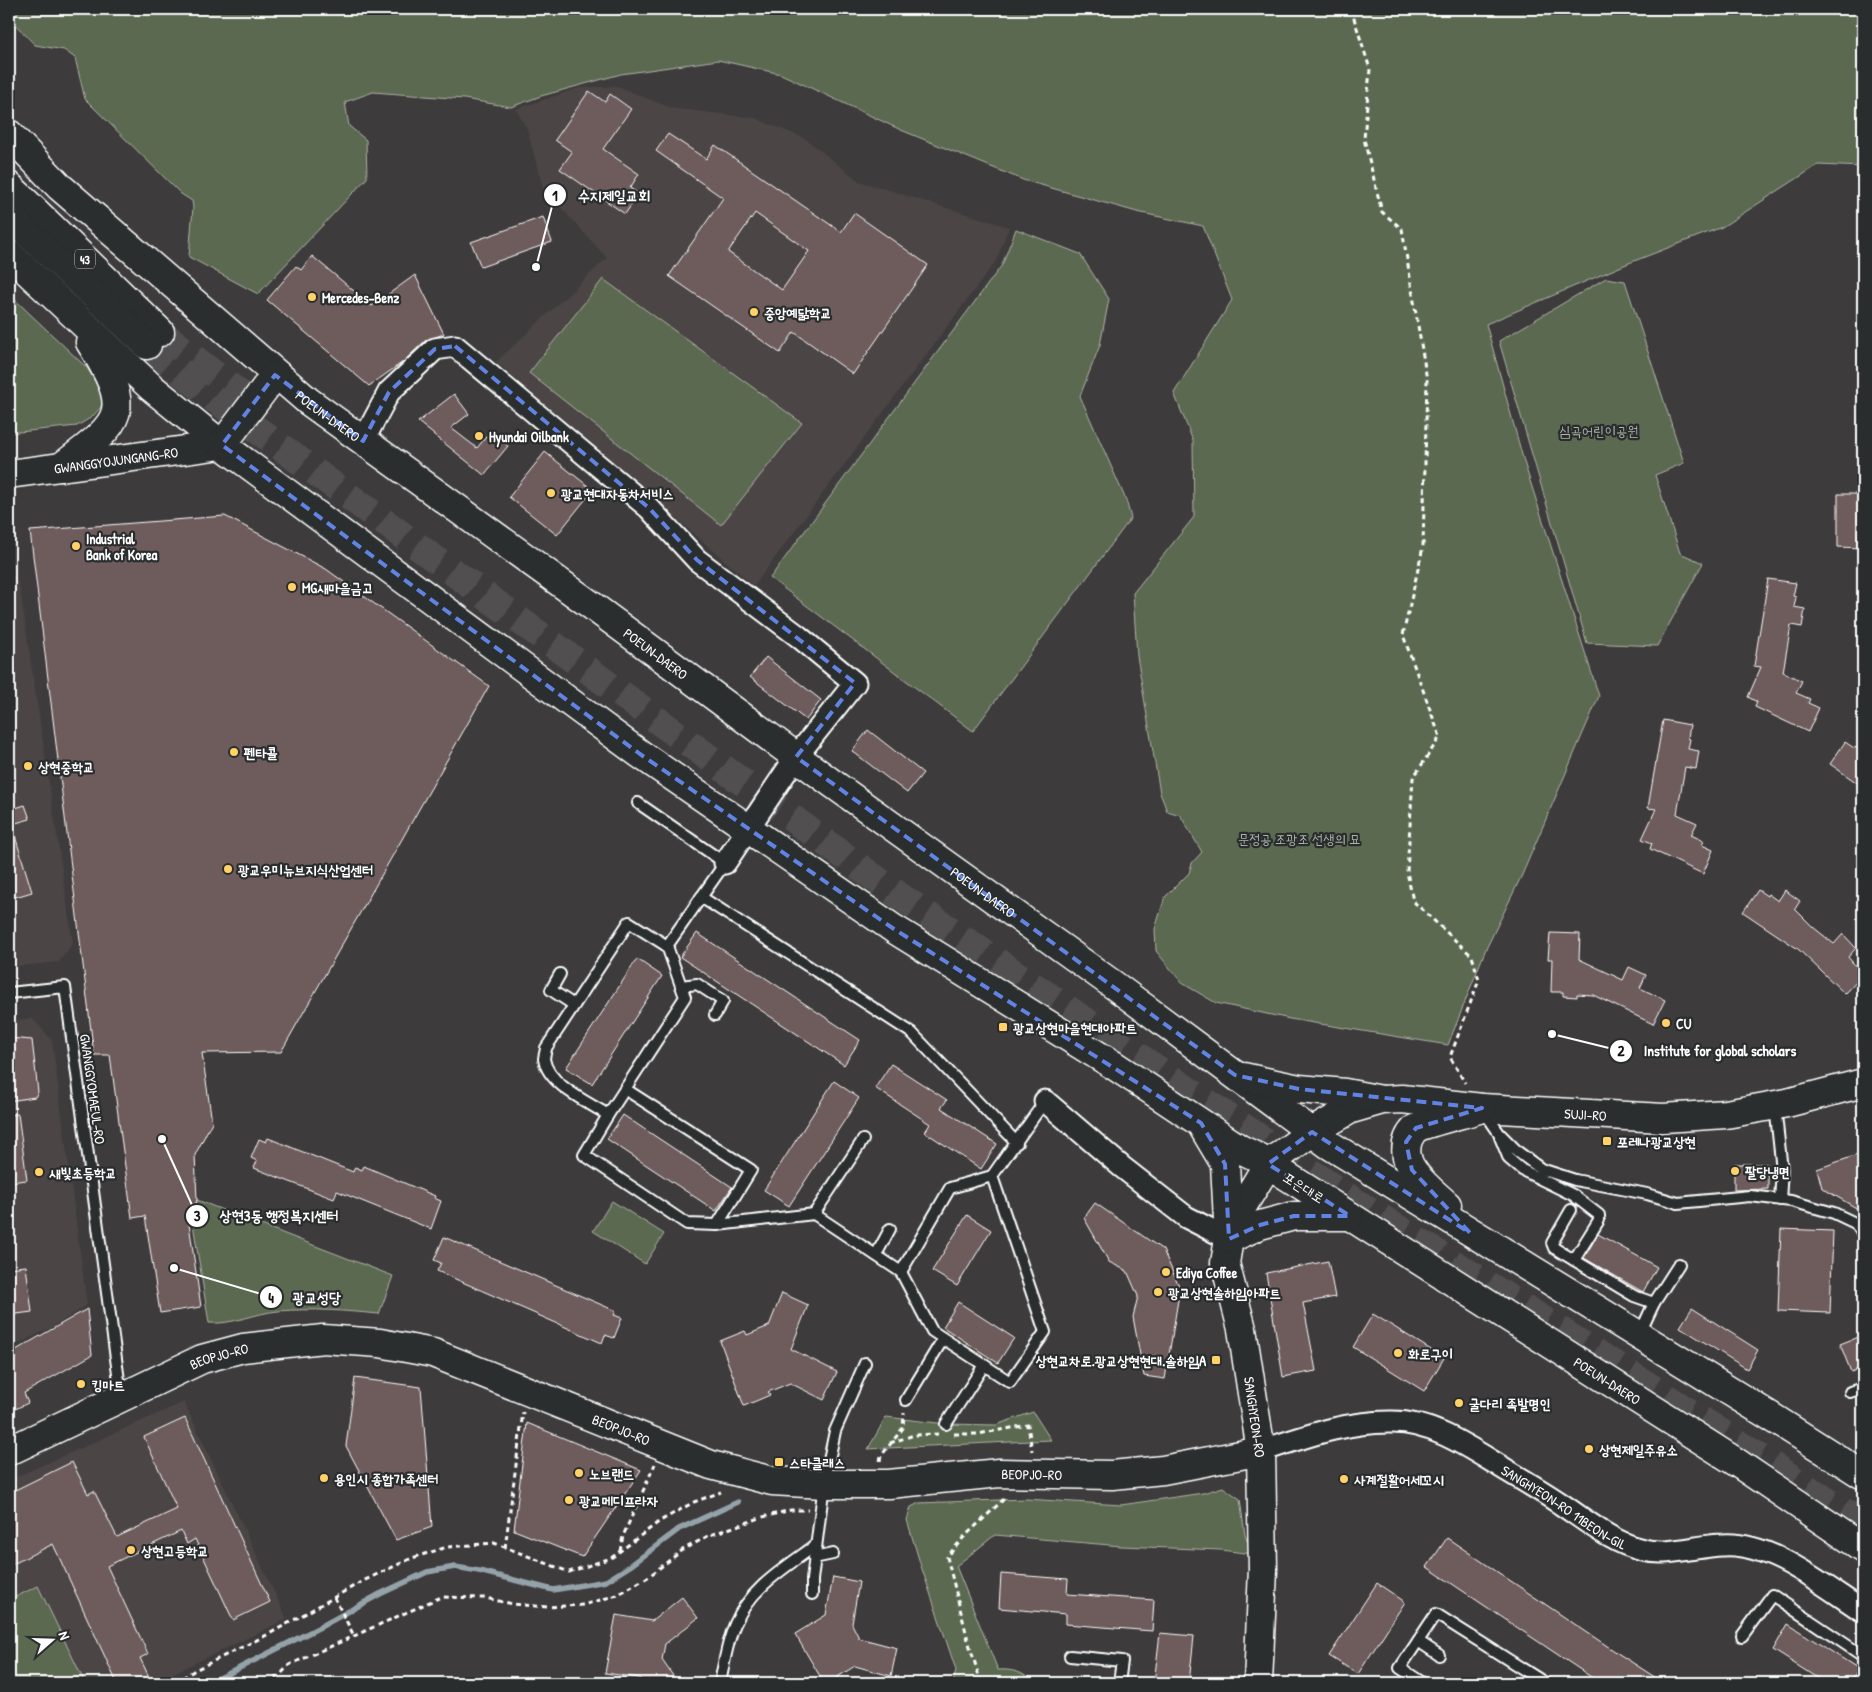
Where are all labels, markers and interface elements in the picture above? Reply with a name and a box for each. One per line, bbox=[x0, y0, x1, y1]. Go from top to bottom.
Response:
callout: 수지제일교회 bbox=[543, 180, 660, 210]
text: 1 bbox=[552, 185, 558, 206]
text: 수지제일교회 bbox=[578, 185, 650, 206]
road number: 43 bbox=[75, 250, 95, 268]
place label: Mercedes-Benz bbox=[322, 288, 399, 307]
marker: Mercedes-Benz bbox=[306, 291, 318, 303]
place label: 중앙예닮학교 bbox=[764, 303, 832, 322]
marker: 중앙예닮학교 bbox=[748, 306, 760, 318]
street label: POEUN-DAERO bbox=[292, 385, 364, 445]
park label: 심곡어린이공원 bbox=[1560, 421, 1638, 440]
place label: Hyundai Oilbank bbox=[489, 427, 569, 448]
marker: Hyundai Oilbank bbox=[473, 430, 485, 442]
street label: GWANGGYOJUNGANG-RO bbox=[53, 442, 179, 477]
place label: 광교현대자동차서비스 bbox=[561, 484, 674, 503]
marker: 광교현대자동차서비스 bbox=[545, 487, 557, 499]
place label: Industrial Bank of Korea bbox=[86, 529, 158, 564]
marker: Industrial Bank of Korea bbox=[70, 540, 82, 552]
place label: MG새마을금고 bbox=[302, 578, 373, 597]
marker: MG새마을금고 bbox=[286, 581, 298, 593]
street label: POEUN-DAERO bbox=[620, 623, 692, 683]
place label: 펜타콜 bbox=[243, 743, 278, 762]
marker: 펜타콜 bbox=[228, 746, 240, 758]
place label: 상현중학교 bbox=[38, 757, 94, 776]
marker: 상현중학교 bbox=[22, 760, 34, 772]
park label: 문정공 조광조 선생의 묘 bbox=[1238, 829, 1360, 848]
place label: 광교우미뉴브지식산업센터 bbox=[238, 860, 373, 879]
street label: POEUN-DAERO bbox=[947, 862, 1020, 922]
marker: 광교우미뉴브지식산업센터 bbox=[222, 863, 234, 875]
place label: CU bbox=[1676, 1014, 1692, 1033]
marker: CU bbox=[1660, 1017, 1672, 1029]
place label: 광교상현마을현대아파트 bbox=[1013, 1018, 1137, 1037]
marker: 광교상현마을현대아파트 bbox=[997, 1021, 1009, 1033]
street label: GWANGGYOMAEUL-RO bbox=[76, 1033, 110, 1146]
callout: Institute for global scholars bbox=[1608, 1036, 1806, 1066]
text: 2 bbox=[1617, 1040, 1625, 1061]
text: Institute for global scholars bbox=[1644, 1040, 1797, 1062]
street label: SUJI-RO bbox=[1564, 1103, 1607, 1124]
place label: 포레나광교상현 bbox=[1617, 1132, 1696, 1151]
marker: 포레나광교상현 bbox=[1601, 1135, 1613, 1147]
place label: 팔당냉면 bbox=[1745, 1162, 1790, 1181]
place label: 새빛초등학교 bbox=[49, 1163, 117, 1182]
marker: 팔당냉면 bbox=[1729, 1165, 1741, 1177]
marker: 새빛초등학교 bbox=[33, 1166, 45, 1178]
street label: 포은대로 bbox=[1280, 1167, 1328, 1207]
callout: 상현3동 행정복지센터 bbox=[185, 1201, 349, 1231]
text: 3 bbox=[194, 1205, 201, 1226]
text: 상현3동 행정복지센터 bbox=[220, 1205, 338, 1226]
place label: Ediya Coffee bbox=[1176, 1263, 1238, 1284]
marker: Ediya Coffee bbox=[1160, 1266, 1172, 1278]
callout: 광교성당 bbox=[258, 1282, 351, 1312]
place label: 광교상현솔하임아파트 bbox=[1168, 1283, 1281, 1302]
marker: 광교상현솔하임아파트 bbox=[1152, 1286, 1164, 1298]
text: 4 bbox=[268, 1287, 274, 1308]
text: 광교성당 bbox=[292, 1287, 341, 1308]
street label: BEOPJO-RO bbox=[186, 1338, 249, 1373]
place label: 화로구이 bbox=[1408, 1344, 1453, 1363]
marker: 화로구이 bbox=[1392, 1347, 1404, 1359]
place label: 상현교차로.광교상현현대.솔하임A bbox=[1035, 1351, 1206, 1370]
street label: POEUN-DAERO bbox=[1571, 1352, 1645, 1409]
marker: 상현교차로.광교상현현대.솔하임A bbox=[1210, 1354, 1222, 1366]
place label: 킹마트 bbox=[91, 1375, 125, 1394]
street label: SANGHYEON-RO bbox=[1240, 1375, 1270, 1459]
marker: 킹마트 bbox=[75, 1378, 87, 1390]
place label: 굴다리 족발명인 bbox=[1469, 1394, 1551, 1413]
marker: 굴다리 족발명인 bbox=[1453, 1397, 1465, 1409]
street label: BEOPJO-RO bbox=[590, 1409, 653, 1449]
place label: 상현제일주유소 bbox=[1599, 1440, 1678, 1459]
marker: 상현제일주유소 bbox=[1583, 1443, 1595, 1455]
place label: 스타클래스 bbox=[789, 1453, 845, 1472]
marker: 스타클래스 bbox=[773, 1456, 785, 1468]
street label: SANGHYEON-RO 11BEON-GIL bbox=[1498, 1460, 1629, 1553]
place label: 노브랜드 bbox=[589, 1464, 634, 1483]
street label: BEOPJO-RO bbox=[1001, 1464, 1062, 1484]
marker: 노브랜드 bbox=[573, 1467, 585, 1479]
place label: 용인시 종합가족센터 bbox=[334, 1469, 439, 1488]
place label: 사계절활어세꼬시 bbox=[1354, 1470, 1444, 1489]
marker: 용인시 종합가족센터 bbox=[318, 1472, 330, 1484]
marker: 사계절활어세꼬시 bbox=[1338, 1473, 1350, 1485]
place label: 광교메디프라자 bbox=[579, 1491, 659, 1510]
marker: 광교메디프라자 bbox=[563, 1494, 575, 1506]
place label: 상현고등학교 bbox=[141, 1541, 209, 1560]
marker: 상현고등학교 bbox=[125, 1544, 137, 1556]
north arrow bbox=[28, 1614, 78, 1664]
text: N bbox=[54, 1629, 75, 1643]

